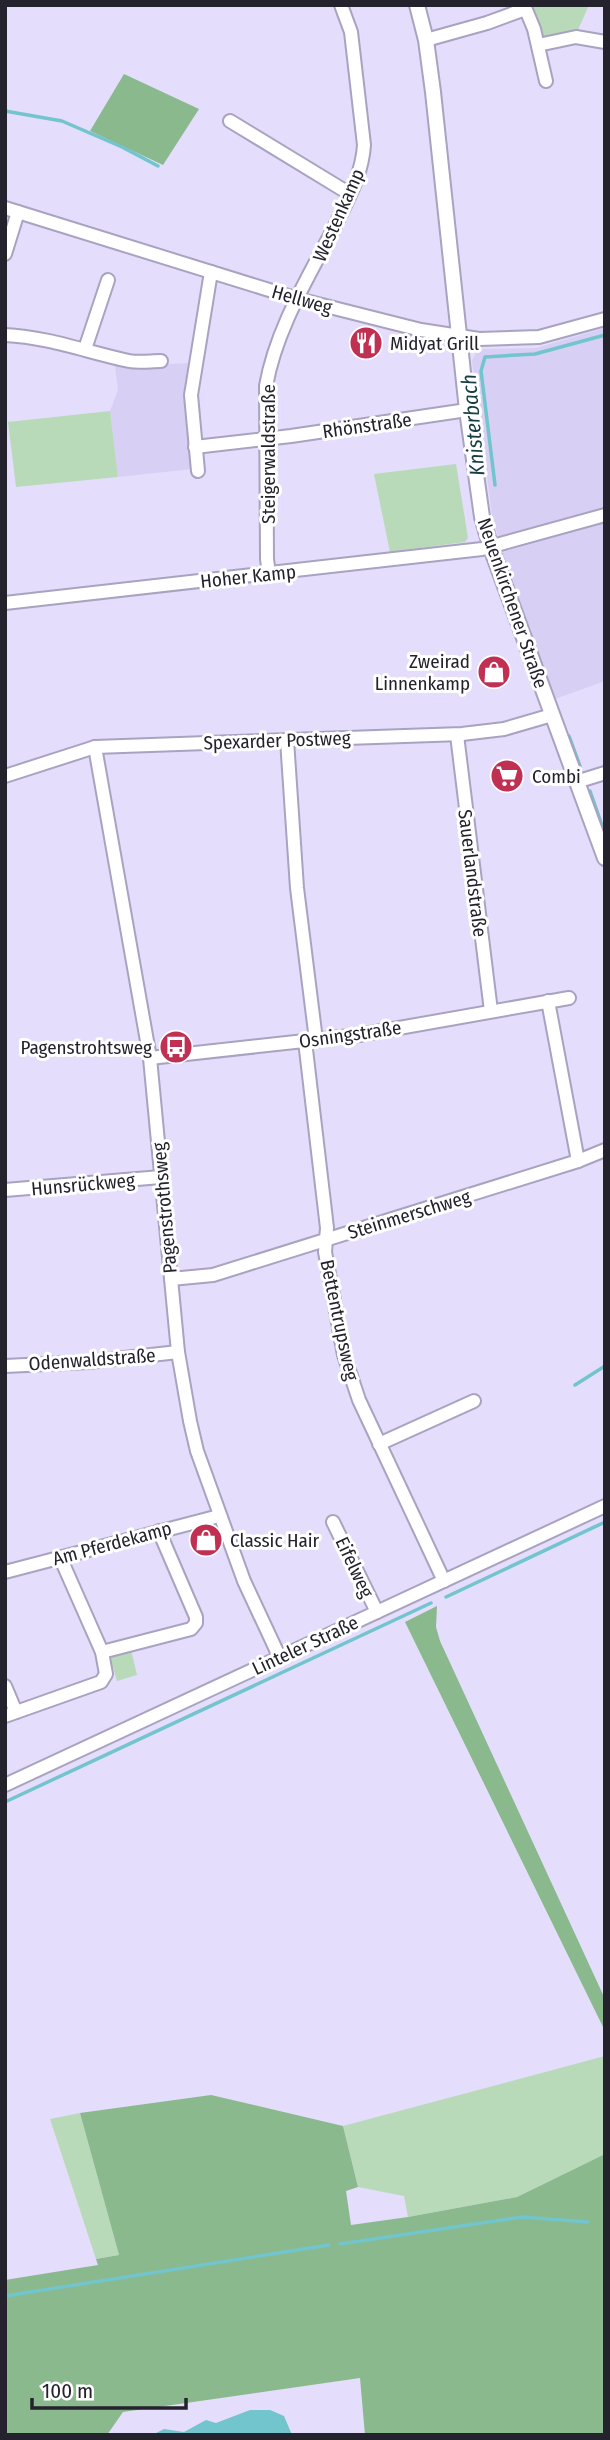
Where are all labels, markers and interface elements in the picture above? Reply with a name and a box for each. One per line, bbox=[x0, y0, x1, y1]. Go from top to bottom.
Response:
street label: Westenkamp bbox=[308, 165, 369, 265]
street label: Hellweg bbox=[269, 280, 335, 319]
restaurant icon: Midyat Grill bbox=[347, 324, 385, 362]
place label: Midyat Grill bbox=[390, 332, 479, 355]
water label: Knisterbach bbox=[456, 373, 490, 477]
street label: Steigerwaldstraße bbox=[257, 384, 280, 524]
street label: Rhönstraße bbox=[321, 408, 413, 443]
street label: Neuenkirchener Straße bbox=[473, 515, 552, 691]
street label: Hoher Kamp bbox=[199, 560, 297, 593]
place label: Zweirad Linnenkamp bbox=[375, 650, 470, 695]
shop icon: Zweirad Linnenkamp bbox=[475, 653, 513, 691]
street label: Spexarder Postweg bbox=[203, 726, 351, 755]
supermarket icon: Combi bbox=[488, 757, 526, 795]
place label: Combi bbox=[532, 765, 581, 788]
street label: Sauerlandstraße bbox=[453, 808, 492, 938]
street label: Osningstraße bbox=[298, 1016, 403, 1053]
bus stop icon: Pagenstrohtsweg bbox=[157, 1028, 195, 1066]
place label: Pagenstrohtsweg bbox=[21, 1036, 152, 1059]
street label: Pagenstrothsweg bbox=[147, 1141, 182, 1274]
street label: Hunsrückweg bbox=[30, 1169, 136, 1200]
street label: Steinmerschweg bbox=[345, 1185, 473, 1244]
street label: Bettentrupsweg bbox=[315, 1258, 364, 1383]
street label: Odenwaldstraße bbox=[28, 1344, 156, 1375]
street label: Am Pferdekamp bbox=[50, 1517, 174, 1570]
shop icon: Classic Hair bbox=[187, 1521, 225, 1559]
place label: Classic Hair bbox=[230, 1529, 320, 1552]
street label: Eifelweg bbox=[330, 1533, 379, 1601]
street label: Linteler Straße bbox=[248, 1611, 362, 1680]
scale bar bbox=[32, 2366, 186, 2410]
text: 100 m bbox=[42, 2378, 93, 2404]

